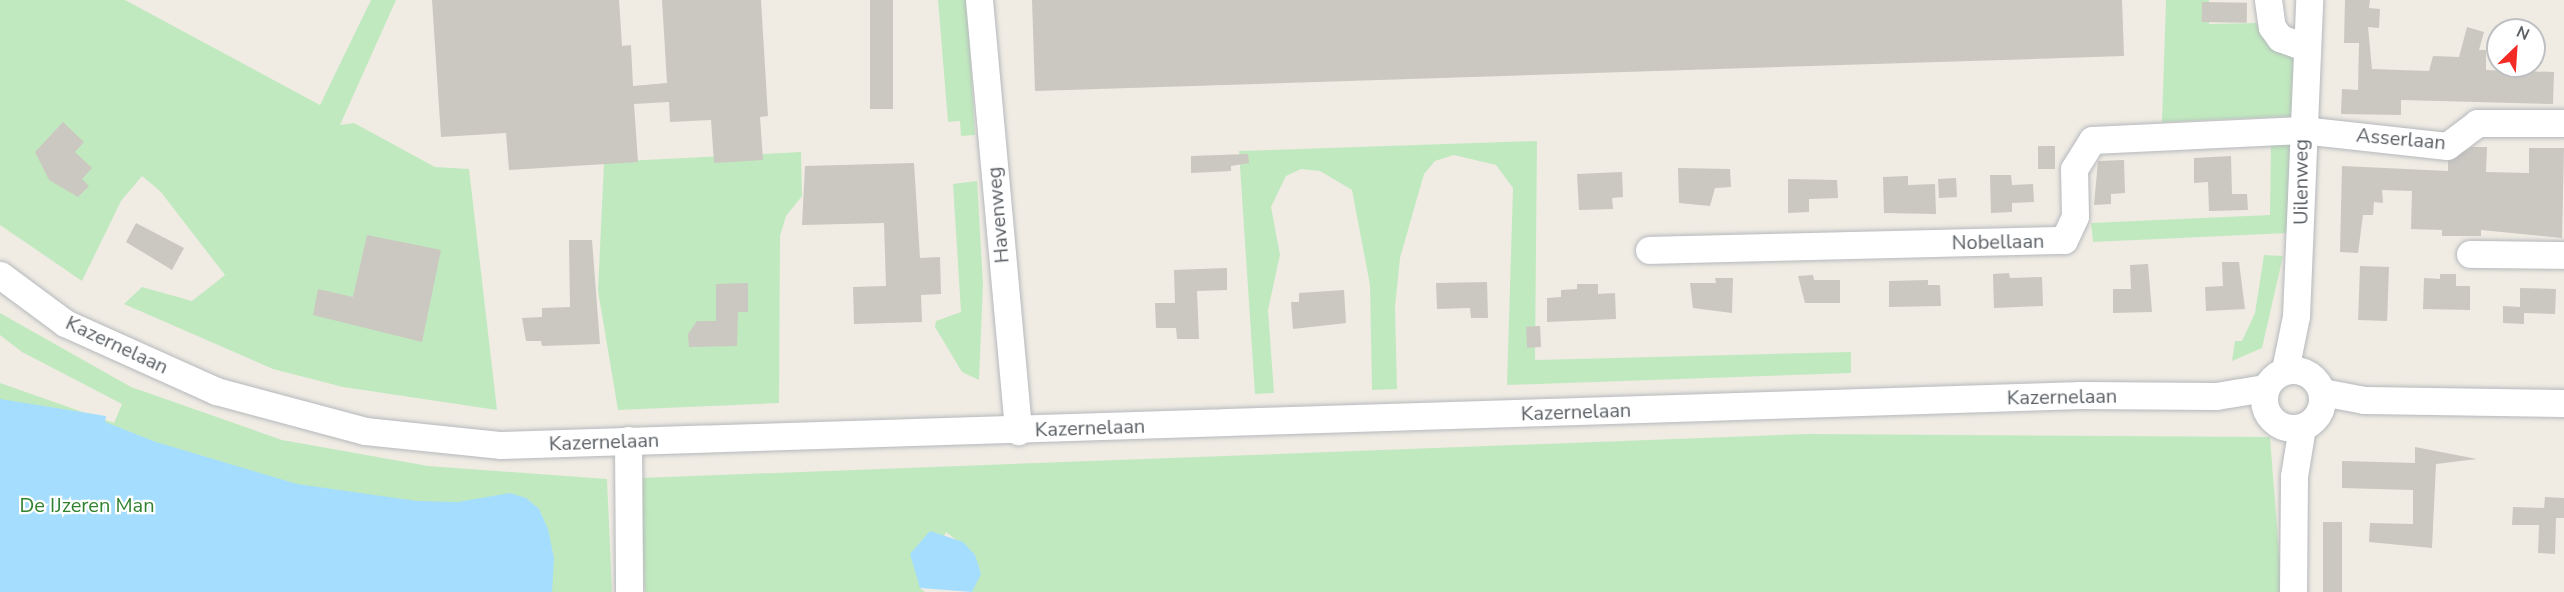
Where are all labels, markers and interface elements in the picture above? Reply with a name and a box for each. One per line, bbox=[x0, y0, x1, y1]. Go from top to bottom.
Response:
north arrow bbox=[2486, 18, 2546, 78]
text: N bbox=[2513, 21, 2533, 46]
street label: Asserlaan bbox=[2355, 123, 2447, 155]
street label: Uilenweg bbox=[2289, 139, 2313, 225]
street label: Havenweg bbox=[982, 166, 1014, 264]
street label: Nobellaan bbox=[1951, 229, 2045, 255]
street label: Kazernelaan bbox=[62, 311, 172, 379]
street label: Kazernelaan bbox=[2007, 384, 2117, 410]
street label: Kazernelaan bbox=[1520, 398, 1632, 426]
street label: Kazernelaan bbox=[1034, 414, 1146, 442]
street label: Kazernelaan bbox=[548, 428, 660, 456]
park label: De IJzeren Man bbox=[19, 493, 155, 517]

